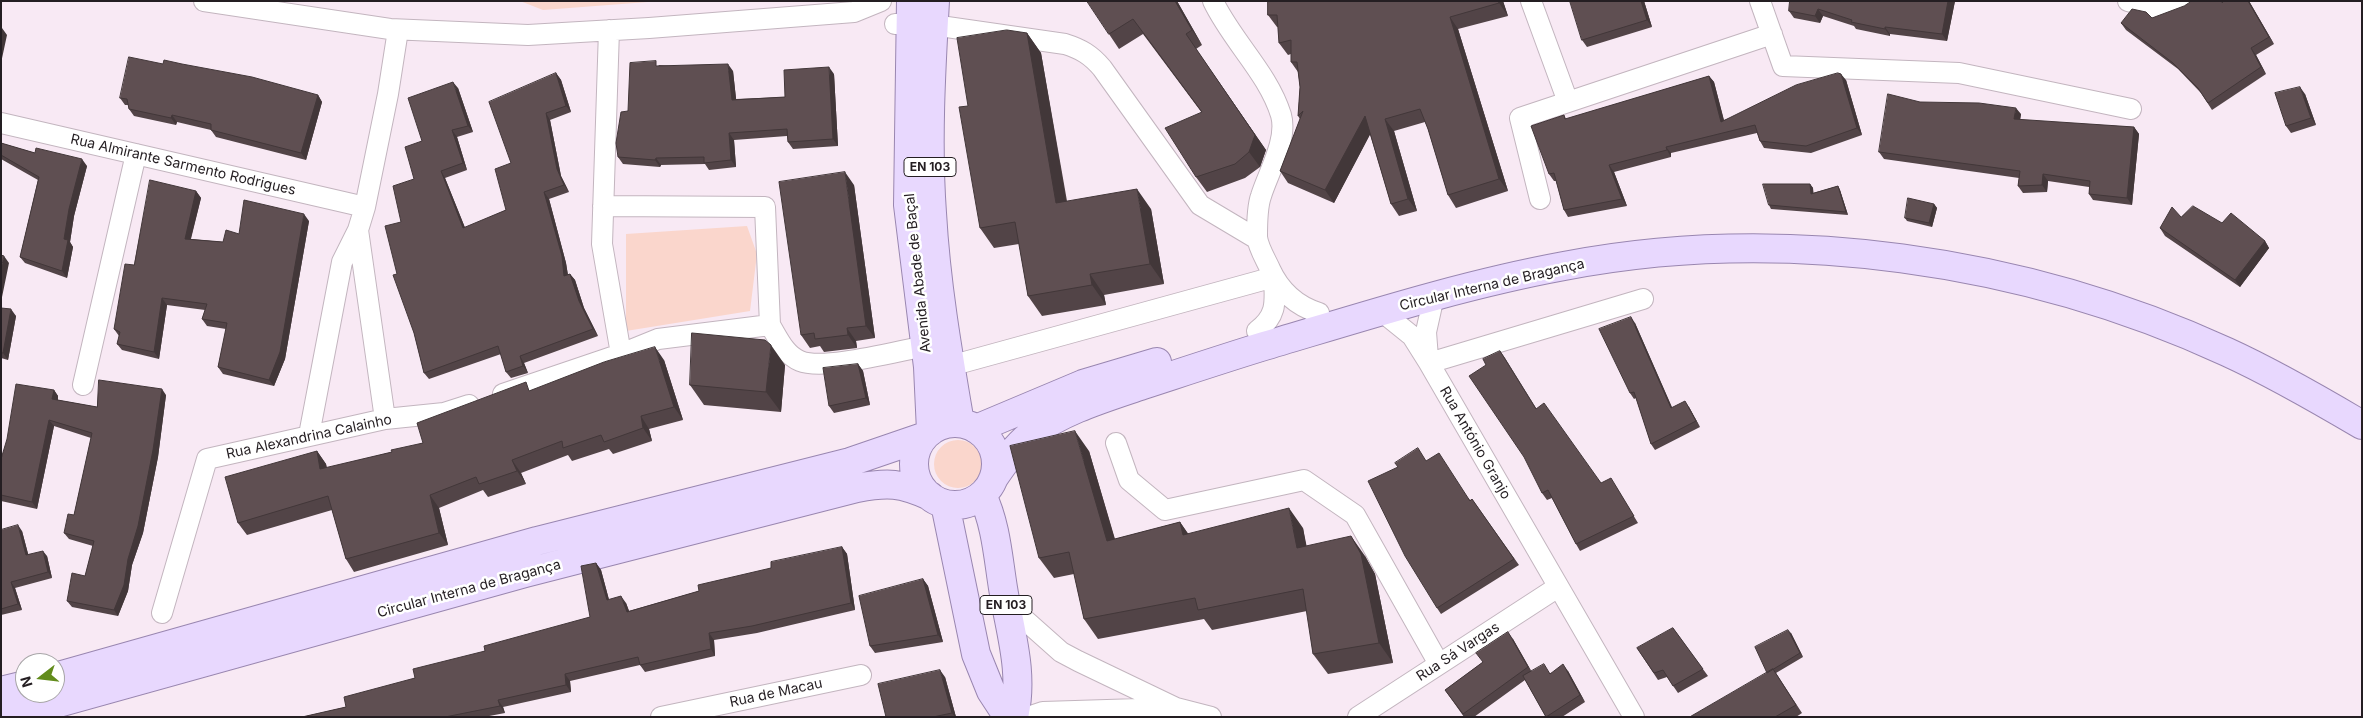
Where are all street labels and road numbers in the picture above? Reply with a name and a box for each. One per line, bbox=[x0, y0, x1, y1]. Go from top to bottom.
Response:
street label: Rua Almirante Sarmento Rodrigues bbox=[69, 131, 297, 199]
road number: EN 103 bbox=[904, 158, 956, 176]
street label: Avenida Abade de Baçal bbox=[901, 192, 935, 354]
street label: Circular Interna de Bragança bbox=[1398, 256, 1586, 314]
street label: Rua António Granjo bbox=[1436, 384, 1514, 502]
street label: Rua Alexandrina Calainho bbox=[225, 411, 393, 463]
street label: Circular Interna de Bragança bbox=[375, 556, 563, 622]
road number: EN 103 bbox=[980, 596, 1032, 614]
street label: Rua Sá Vargas bbox=[1413, 619, 1503, 685]
street label: Rua de Macau bbox=[728, 675, 824, 711]

